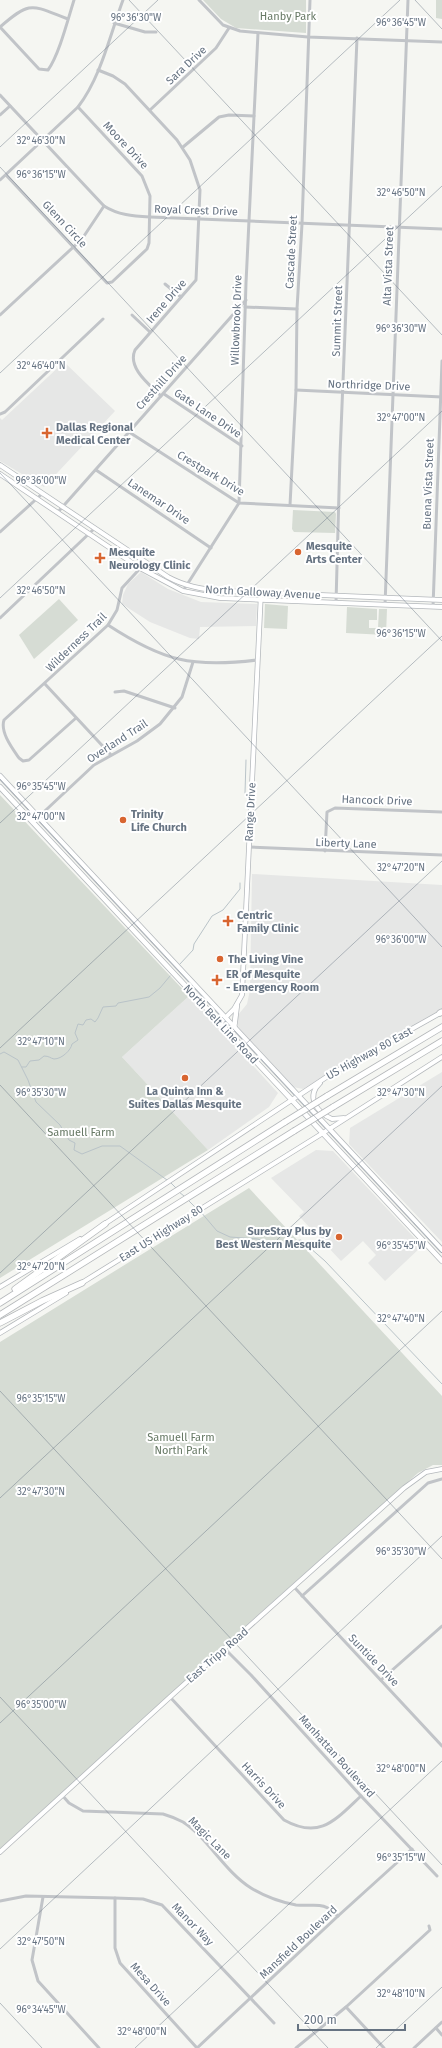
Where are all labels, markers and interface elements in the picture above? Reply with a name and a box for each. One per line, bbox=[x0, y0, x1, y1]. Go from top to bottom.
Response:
park label: Hanby Park bbox=[260, 10, 317, 23]
text: 96°36'30"W bbox=[111, 12, 162, 24]
text: 96°36'45"W bbox=[376, 17, 427, 29]
street label: Sara Drive bbox=[163, 43, 209, 87]
street label: Moore Drive bbox=[100, 119, 151, 172]
text: 32°46'30"N bbox=[17, 135, 66, 147]
text: 96°36'15"W bbox=[16, 169, 66, 181]
text: 32°46'50"N bbox=[376, 187, 426, 199]
street label: Glenn Circle bbox=[40, 198, 90, 251]
street label: Royal Crest Drive bbox=[154, 203, 238, 218]
street label: Cascade Street bbox=[283, 215, 300, 289]
street label: Alta Vista Street bbox=[381, 226, 396, 306]
street label: Willowbrook Drive bbox=[228, 275, 245, 365]
street label: Irene Drive bbox=[144, 277, 189, 326]
street label: Summit Street bbox=[330, 285, 345, 357]
text: 96°36'30"W bbox=[376, 323, 427, 335]
street label: Cresthill Drive bbox=[133, 352, 190, 413]
text: 32°46'40"N bbox=[17, 360, 65, 372]
street label: Northridge Drive bbox=[327, 378, 411, 393]
street label: Gate Lane Drive bbox=[172, 386, 244, 441]
text: 32°47'00"N bbox=[377, 412, 425, 424]
place label: Dallas Regional Medical Center bbox=[56, 421, 134, 447]
marker: Dallas Regional Medical Center bbox=[41, 427, 53, 439]
street label: Buena Vista Street bbox=[420, 438, 437, 530]
street label: Crestpark Drive bbox=[175, 448, 247, 499]
text: 96°36'00"W bbox=[15, 475, 67, 487]
street label: Lanemar Drive bbox=[125, 476, 192, 527]
place label: Mesquite Arts Center bbox=[305, 540, 363, 566]
place label: Mesquite Neurology Clinic bbox=[109, 546, 191, 572]
marker: Mesquite Arts Center bbox=[293, 547, 303, 557]
marker: Mesquite Neurology Clinic bbox=[94, 552, 106, 564]
street label: North Galloway Avenue bbox=[205, 583, 321, 602]
text: 32°46'50"N bbox=[16, 585, 66, 597]
street label: Wilderness Trail bbox=[43, 610, 109, 675]
text: 96°36'15"W bbox=[376, 628, 426, 640]
street label: Overland Trail bbox=[84, 717, 150, 766]
text: 96°35'45"W bbox=[16, 781, 66, 793]
street label: Range Drive bbox=[242, 782, 259, 842]
street label: Hancock Drive bbox=[341, 793, 413, 808]
place label: Trinity Life Church bbox=[131, 808, 187, 834]
text: 32°47'00"N bbox=[17, 811, 65, 823]
marker: Trinity Life Church bbox=[118, 815, 128, 825]
street label: Liberty Lane bbox=[315, 836, 377, 851]
text: 32°47'20"N bbox=[377, 862, 425, 874]
place label: Centric Family Clinic bbox=[237, 909, 300, 935]
marker: Centric Family Clinic bbox=[222, 915, 234, 927]
text: 96°36'00"W bbox=[375, 934, 427, 946]
place label: The Living Vine bbox=[228, 953, 303, 966]
marker: The Living Vine bbox=[215, 954, 225, 964]
place label: ER of Mesquite - Emergency Room bbox=[226, 968, 319, 994]
marker: ER of Mesquite - Emergency Room bbox=[211, 974, 223, 986]
street label: North Belt Line Road bbox=[181, 982, 261, 1067]
street label: US Highway 80 East bbox=[324, 1024, 415, 1083]
text: 32°47'10"N bbox=[17, 1036, 65, 1048]
marker: La Quinta Inn & Suites Dallas Mesquite bbox=[180, 1073, 190, 1083]
place label: La Quinta Inn & Suites Dallas Mesquite bbox=[128, 1085, 242, 1111]
text: 96°35'30"W bbox=[16, 1087, 67, 1099]
text: 32°47'30"N bbox=[377, 1087, 425, 1099]
park label: Samuell Farm bbox=[47, 1126, 115, 1139]
street label: East US Highway 80 bbox=[117, 1202, 206, 1265]
place label: SureStay Plus by Best Western Mesquite bbox=[216, 1225, 331, 1251]
marker: SureStay Plus by Best Western Mesquite bbox=[334, 1232, 344, 1242]
text: 96°35'45"W bbox=[376, 1240, 426, 1252]
text: 32°47'20"N bbox=[17, 1261, 65, 1273]
text: 32°47'40"N bbox=[377, 1313, 425, 1325]
text: 96°35'15"W bbox=[17, 1393, 66, 1405]
park label: Samuell Farm North Park bbox=[147, 1431, 215, 1457]
text: 32°47'30"N bbox=[17, 1486, 65, 1498]
text: 96°35'30"W bbox=[376, 1546, 427, 1558]
street label: East Tripp Road bbox=[184, 1625, 251, 1686]
street label: Suntide Drive bbox=[346, 1632, 402, 1689]
text: 96°35'00"W bbox=[16, 1699, 67, 1711]
street label: Manhattan Boulevard bbox=[296, 1712, 377, 1800]
street label: Harris Drive bbox=[239, 1759, 288, 1811]
text: 32°48'00"N bbox=[376, 1763, 426, 1775]
street label: Magic Lane bbox=[186, 1814, 234, 1862]
text: 96°35'15"W bbox=[377, 1852, 426, 1864]
street label: Manor Way bbox=[169, 1900, 217, 1949]
street label: Mansfield Boulevard bbox=[257, 1903, 340, 1982]
text: 32°47'50"N bbox=[17, 1936, 65, 1948]
street label: Mesa Drive bbox=[128, 1960, 174, 2009]
text: 32°48'10"N bbox=[377, 1988, 425, 2000]
text: 96°34'45"W bbox=[16, 2004, 66, 2016]
scale bar bbox=[298, 2006, 405, 2032]
text: 200 m bbox=[304, 2013, 337, 2027]
text: 32°48'00"N bbox=[117, 2026, 167, 2038]

